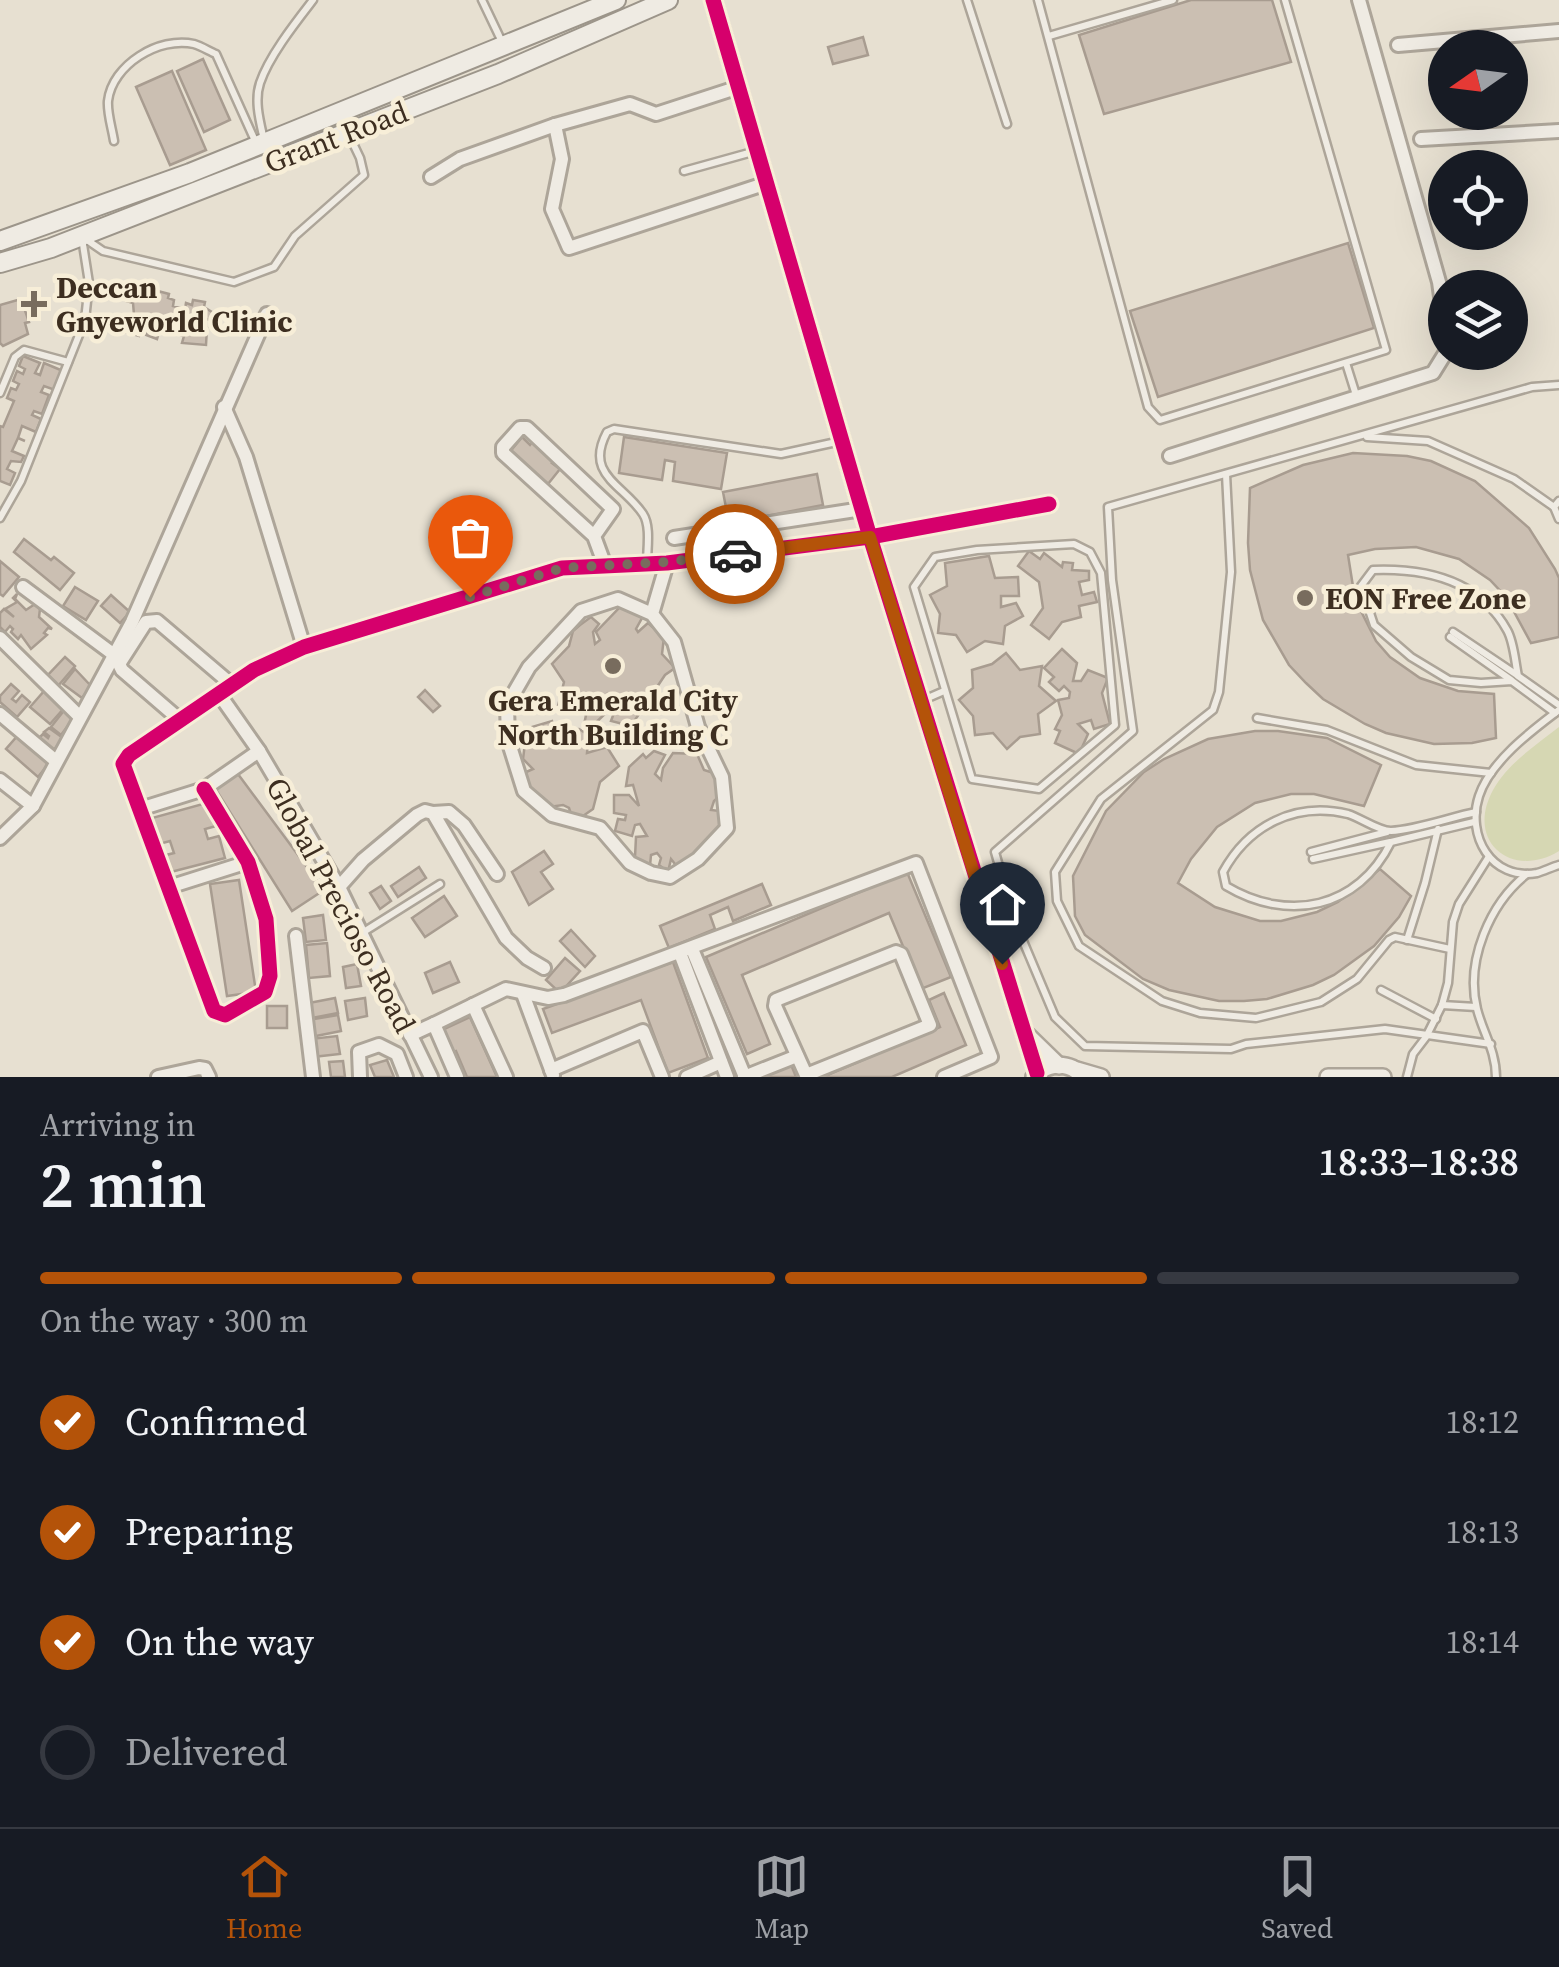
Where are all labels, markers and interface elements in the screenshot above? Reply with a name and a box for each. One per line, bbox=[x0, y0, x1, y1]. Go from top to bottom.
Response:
north arrow bbox=[1428, 30, 1528, 130]
map controls bbox=[1428, 30, 1528, 370]
street label: Grant Road bbox=[258, 91, 414, 183]
button: locate bbox=[1428, 150, 1528, 250]
place label: Deccan Gnyeworld Clinic bbox=[56, 267, 293, 342]
button: layers bbox=[1428, 270, 1528, 370]
marker: Deccan Gnyeworld Clinic bbox=[21, 291, 47, 317]
pin bbox=[428, 495, 513, 598]
courier bbox=[685, 504, 785, 604]
icon: bag bbox=[443, 510, 498, 565]
icon: car bbox=[708, 527, 763, 582]
place label: EON Free Zone bbox=[1325, 578, 1526, 619]
marker: EON Free Zone bbox=[1294, 587, 1316, 609]
marker: Gera Emerald City North Building C bbox=[602, 655, 624, 677]
place label: Gera Emerald City North Building C bbox=[488, 680, 738, 755]
street label: Global Precioso Road bbox=[256, 770, 426, 1040]
pin bbox=[960, 862, 1045, 965]
icon: home bbox=[975, 877, 1030, 932]
text: Arriving in bbox=[40, 1103, 195, 1147]
text: 18:33–18:38 bbox=[1318, 1136, 1519, 1188]
text: 2 min bbox=[40, 1140, 207, 1229]
text: On the way · 300 m bbox=[40, 1299, 308, 1343]
icon: check bbox=[40, 1395, 95, 1450]
text: Confirmed bbox=[125, 1396, 307, 1448]
text: 18:12 bbox=[1445, 1400, 1519, 1444]
icon: check bbox=[40, 1505, 95, 1560]
text: Preparing bbox=[125, 1506, 293, 1558]
text: 18:13 bbox=[1445, 1510, 1519, 1554]
icon: check bbox=[40, 1615, 95, 1670]
text: On the way bbox=[125, 1616, 314, 1668]
text: 18:14 bbox=[1445, 1620, 1519, 1664]
text: Delivered bbox=[125, 1726, 288, 1778]
tab: Home bbox=[226, 1849, 302, 1947]
tab: Map bbox=[754, 1849, 809, 1947]
tab: Saved bbox=[1261, 1849, 1333, 1947]

